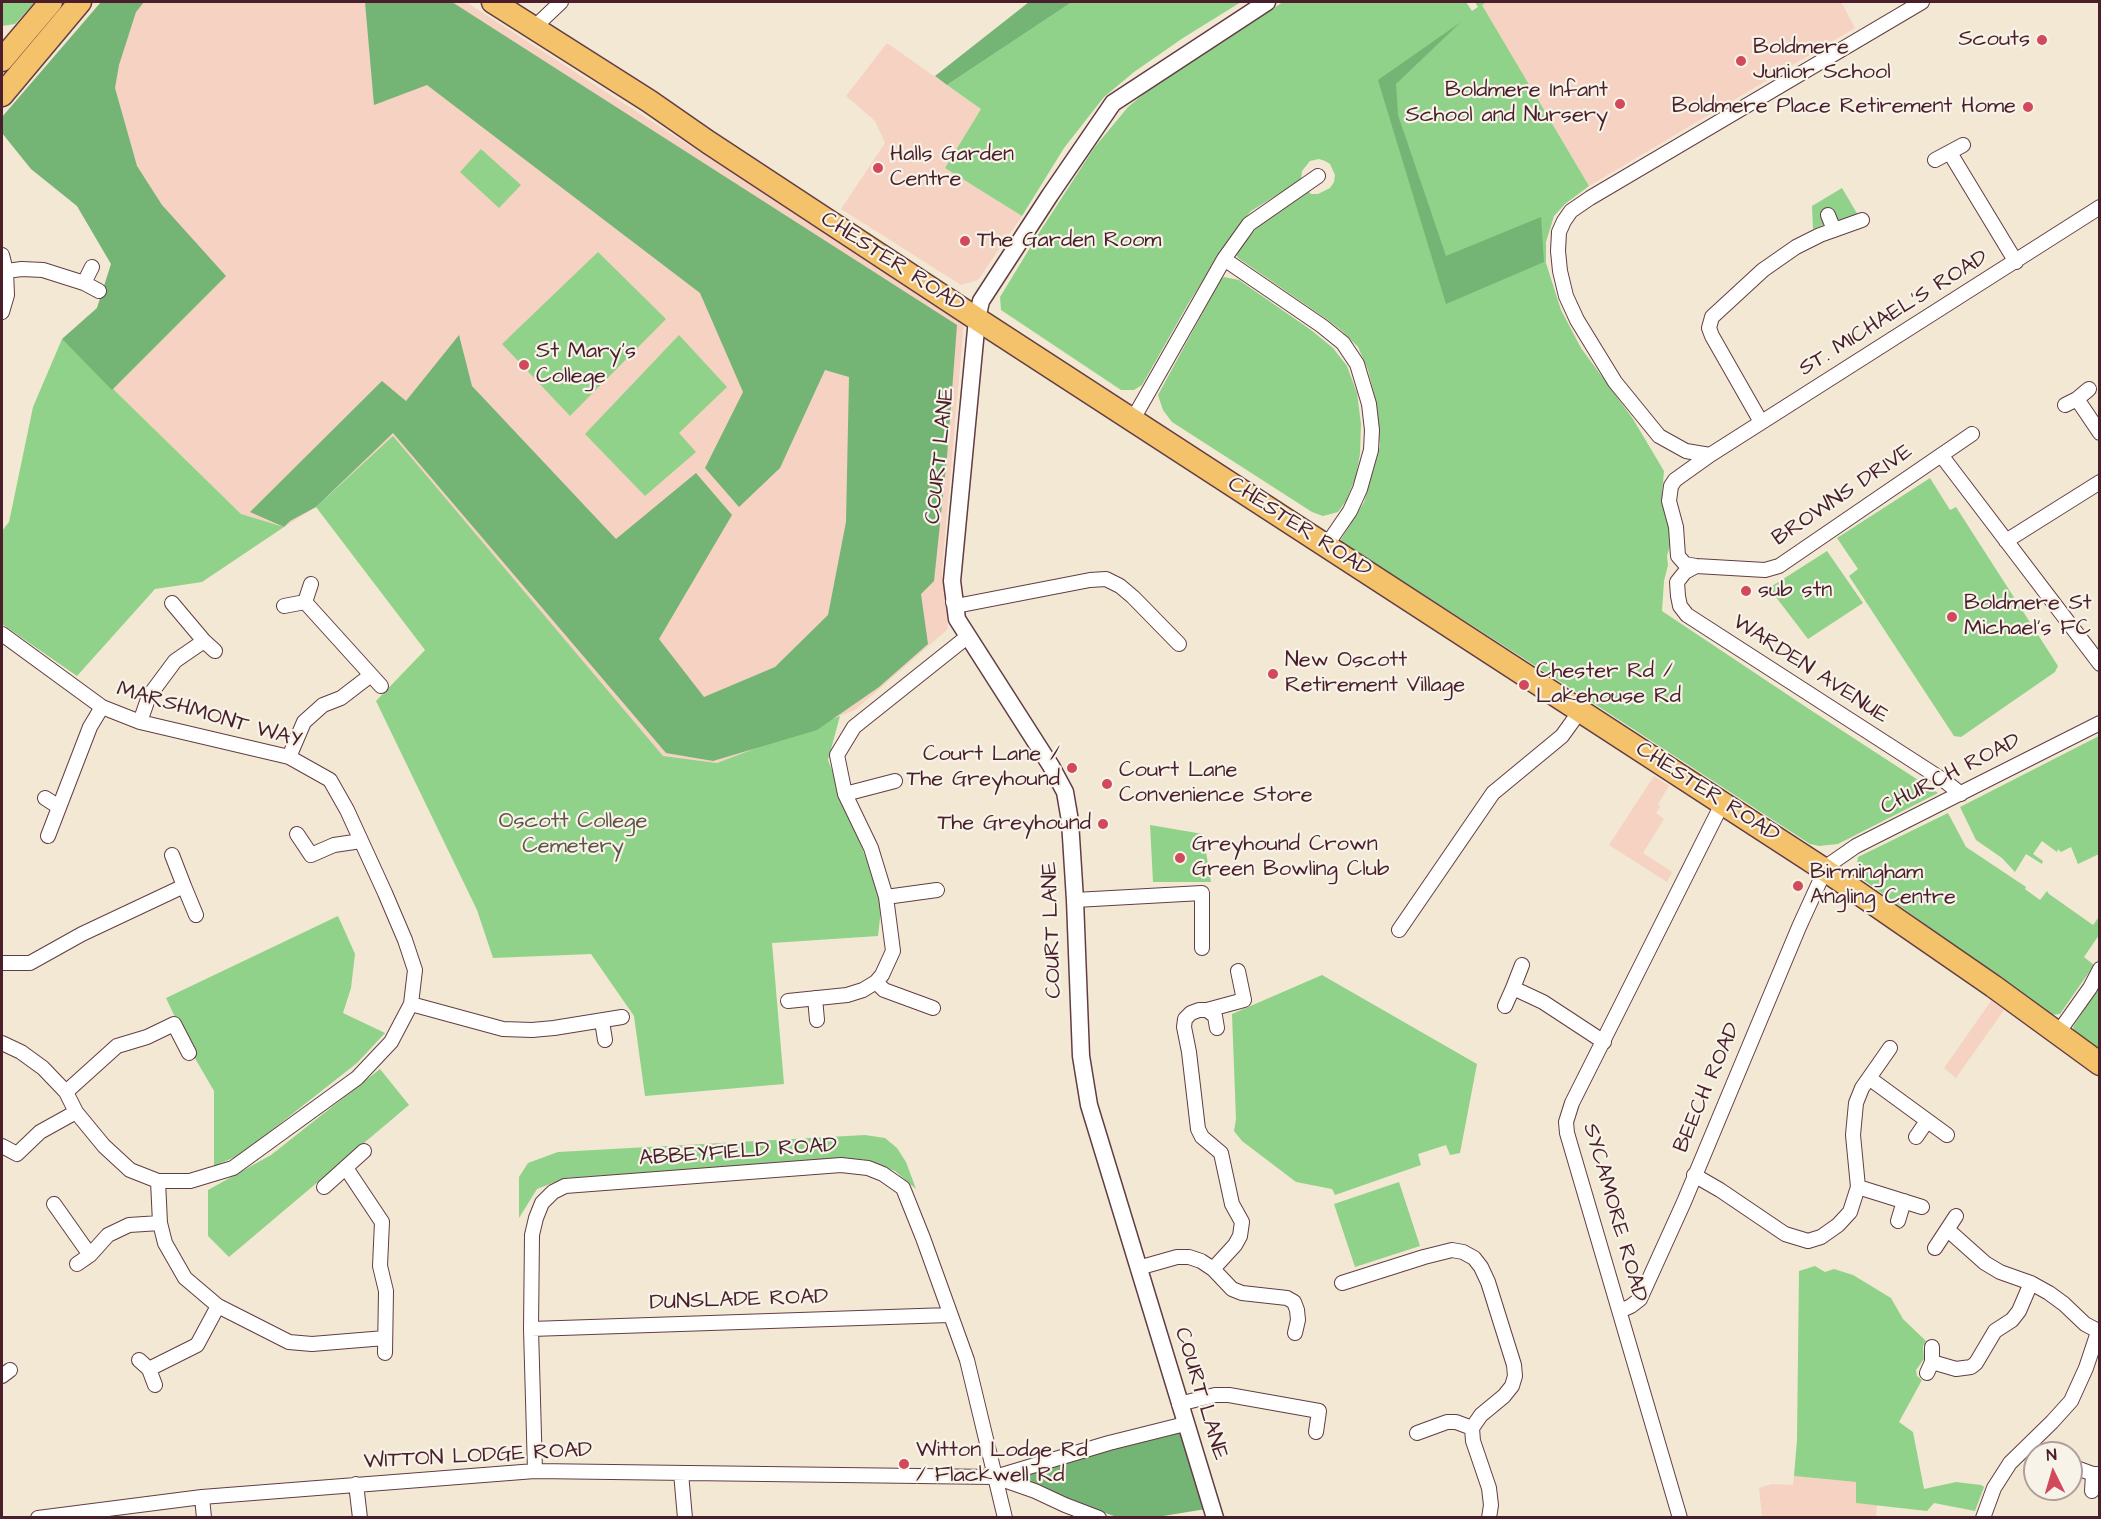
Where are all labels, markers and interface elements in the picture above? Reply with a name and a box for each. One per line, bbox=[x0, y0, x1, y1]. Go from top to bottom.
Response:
place label: Scouts bbox=[1958, 27, 2030, 53]
marker: Scouts bbox=[2035, 33, 2049, 47]
place label: Boldmere Junior School bbox=[1753, 35, 1891, 86]
marker: Boldmere Junior School bbox=[1734, 54, 1748, 68]
place label: Boldmere Infant School and Nursery bbox=[1405, 78, 1608, 130]
place label: Boldmere Place Retirement Home bbox=[1672, 94, 2016, 120]
marker: Boldmere Infant School and Nursery bbox=[1613, 97, 1627, 111]
marker: Boldmere Place Retirement Home bbox=[2021, 100, 2035, 114]
place label: Halls Garden Centre bbox=[890, 142, 1014, 194]
marker: Halls Garden Centre bbox=[871, 161, 885, 175]
street label: CHESTER ROAD bbox=[815, 207, 969, 319]
place label: The Garden Room bbox=[977, 228, 1161, 254]
marker: The Garden Room bbox=[958, 234, 972, 248]
street label: ST. MICHAEL'S ROAD bbox=[1795, 245, 1993, 383]
place label: St Mary's College bbox=[536, 339, 636, 390]
marker: St Mary's College bbox=[517, 358, 531, 372]
street label: COURT LANE bbox=[921, 386, 961, 526]
street label: BROWNS DRIVE bbox=[1768, 439, 1918, 553]
street label: CHESTER ROAD bbox=[1222, 472, 1376, 584]
place label: sub stn bbox=[1758, 578, 1832, 604]
marker: sub stn bbox=[1739, 584, 1753, 598]
place label: Boldmere St Michael's FC bbox=[1964, 591, 2092, 642]
street label: WARDEN AVENUE bbox=[1727, 610, 1893, 730]
marker: Boldmere St Michael's FC bbox=[1945, 610, 1959, 624]
place label: New Oscott Retirement Village bbox=[1285, 648, 1465, 700]
place label: Chester Rd / Lakehouse Rd bbox=[1536, 659, 1681, 710]
marker: New Oscott Retirement Village bbox=[1266, 667, 1280, 681]
street label: MARSHMONT WAY bbox=[113, 677, 305, 755]
marker: Chester Rd / Lakehouse Rd bbox=[1517, 678, 1531, 692]
street label: CHURCH ROAD bbox=[1877, 728, 2025, 822]
street label: CHESTER ROAD bbox=[1630, 737, 1784, 849]
place label: Court Lane / The Greyhound bbox=[907, 742, 1060, 794]
place label: Court Lane Convenience Store bbox=[1119, 758, 1313, 810]
marker: Court Lane / The Greyhound bbox=[1065, 761, 1079, 775]
marker: Court Lane Convenience Store bbox=[1100, 777, 1114, 791]
park label: Oscott College Cemetery bbox=[499, 809, 647, 860]
place label: The Greyhound bbox=[938, 811, 1091, 837]
marker: The Greyhound bbox=[1096, 817, 1110, 831]
place label: Greyhound Crown Green Bowling Club bbox=[1192, 832, 1389, 884]
marker: Greyhound Crown Green Bowling Club bbox=[1173, 851, 1187, 865]
place label: Birmingham Angling Centre bbox=[1810, 860, 1956, 912]
street label: COURT LANE bbox=[1037, 861, 1069, 999]
marker: Birmingham Angling Centre bbox=[1791, 879, 1805, 893]
street label: BEECH ROAD bbox=[1669, 1019, 1747, 1157]
street label: SYCAMORE ROAD bbox=[1576, 1121, 1652, 1305]
street label: ABBEYFIELD ROAD bbox=[638, 1133, 838, 1173]
street label: DUNSLADE ROAD bbox=[649, 1285, 829, 1317]
street label: COURT LANE bbox=[1167, 1325, 1233, 1463]
street label: WITTON LODGE ROAD bbox=[363, 1438, 593, 1476]
place label: Witton Lodge Rd / Flackwell Rd bbox=[916, 1438, 1088, 1490]
north arrow bbox=[2023, 1441, 2083, 1501]
text: N bbox=[2046, 1444, 2058, 1466]
marker: Witton Lodge Rd / Flackwell Rd bbox=[897, 1457, 911, 1471]

